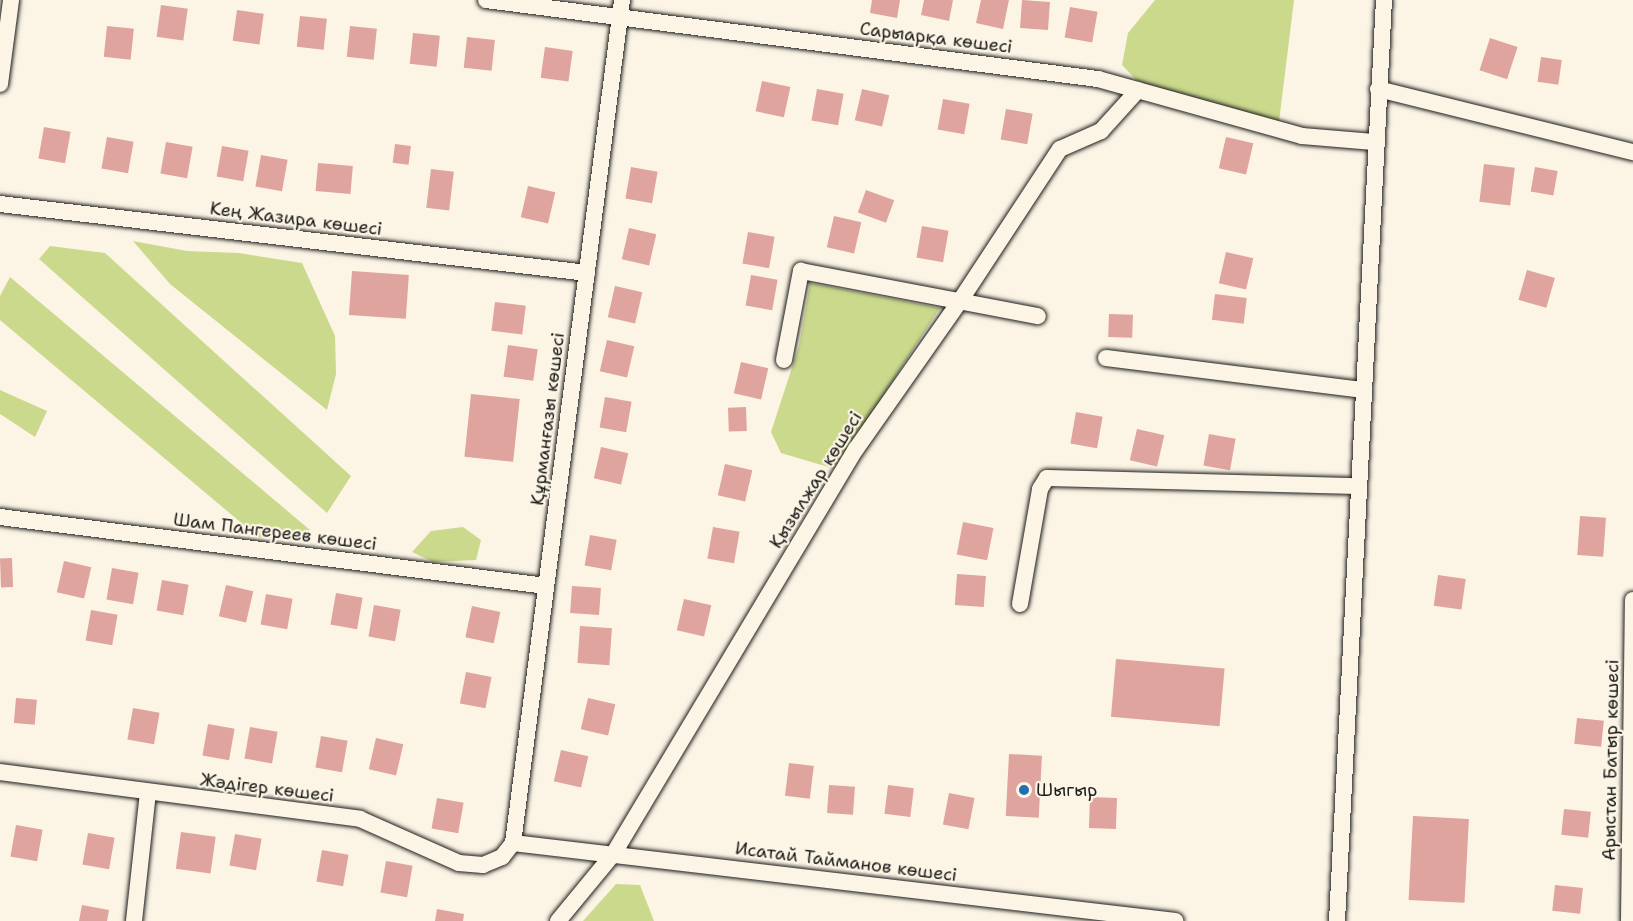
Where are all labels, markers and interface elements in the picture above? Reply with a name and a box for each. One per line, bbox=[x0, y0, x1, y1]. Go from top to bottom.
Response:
street label: Сарыарқа көшесі bbox=[858, 18, 1014, 58]
street label: Кең Жазира көшесі bbox=[209, 198, 383, 240]
street label: Құрманғазы көшесі bbox=[527, 331, 569, 507]
street label: Қызылжар көшесі bbox=[765, 408, 867, 552]
street label: Шам Пангереев көшесі bbox=[172, 509, 378, 555]
street label: Арыстан Батыр көшесі bbox=[1598, 659, 1624, 861]
street label: Жәдігер көшесі bbox=[199, 769, 335, 807]
place label: Шыгыр bbox=[1036, 779, 1097, 801]
marker: Шыгыр bbox=[1017, 783, 1031, 797]
street label: Исатай Тайманов көшесі bbox=[734, 838, 958, 886]

